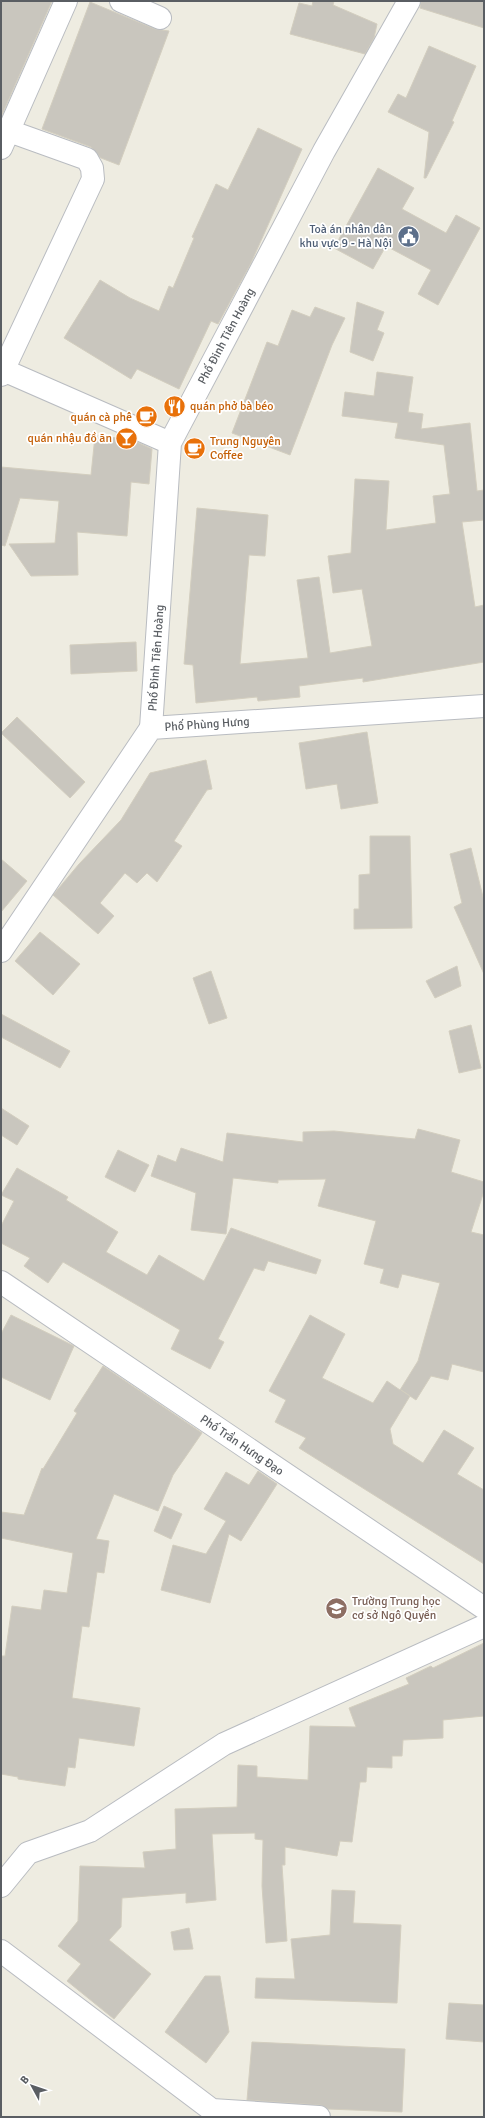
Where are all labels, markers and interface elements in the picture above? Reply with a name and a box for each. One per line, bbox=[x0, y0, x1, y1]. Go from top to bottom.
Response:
place label: Toà án nhân dân khu vực 9 - Hà Nội bbox=[299, 222, 392, 251]
public building icon: Toà án nhân dân khu vực 9 - Hà Nội bbox=[395, 223, 421, 249]
street label: Phố Đinh Tiên Hoàng bbox=[195, 286, 258, 387]
restaurant icon: quán phở bà béo bbox=[162, 393, 188, 419]
place label: quán phở bà béo bbox=[190, 399, 274, 414]
cafe icon: quán cà phê bbox=[134, 404, 160, 430]
place label: quán cà phê bbox=[71, 410, 132, 425]
bar icon: quán nhậu đồ ăn bbox=[114, 425, 140, 451]
place label: quán nhậu đồ ăn bbox=[28, 431, 112, 446]
place label: Trung Nguyên Coffee bbox=[210, 434, 281, 463]
cafe icon: Trung Nguyên Coffee bbox=[182, 435, 208, 461]
street label: Phố Đinh Tiên Hoàng bbox=[145, 604, 168, 712]
street label: Phố Phùng Hưng bbox=[164, 714, 250, 735]
street label: Phố Trần Hưng Đạo bbox=[197, 1412, 286, 1479]
place label: Trường Trung học cơ sở Ngô Quyền bbox=[352, 1594, 441, 1623]
school or university icon: Trường Trung học cơ sở Ngô Quyền bbox=[324, 1595, 350, 1621]
north arrow bbox=[12, 2066, 52, 2106]
text: B bbox=[18, 2073, 32, 2087]

